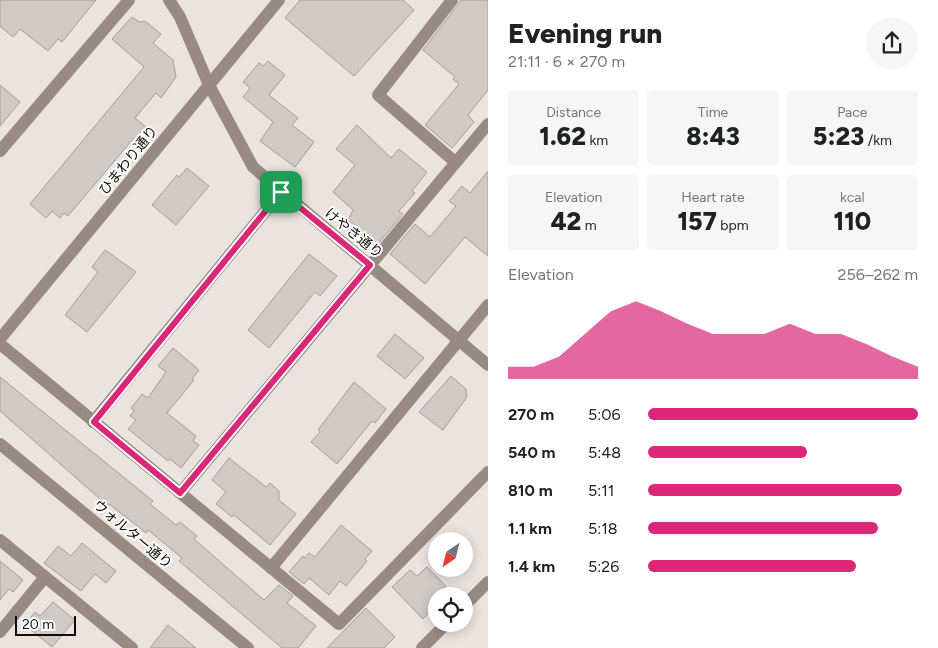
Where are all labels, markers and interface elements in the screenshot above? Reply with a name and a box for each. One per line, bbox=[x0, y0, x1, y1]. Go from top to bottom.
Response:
text: Evening run bbox=[508, 16, 662, 50]
button: share bbox=[866, 17, 918, 69]
text: 21:11 · 6 × 270 m bbox=[508, 52, 625, 71]
text: Distance bbox=[546, 104, 601, 121]
text: Time bbox=[698, 104, 728, 121]
text: Pace bbox=[837, 104, 867, 121]
text: 1.62 bbox=[539, 121, 586, 151]
text: 8:43 bbox=[686, 121, 740, 151]
text: 5:23 bbox=[813, 121, 864, 151]
street label: ひまわり通り bbox=[95, 122, 161, 198]
text: km bbox=[586, 132, 608, 149]
text: /km bbox=[864, 132, 892, 149]
pin bbox=[260, 171, 302, 213]
icon: arrive bbox=[267, 178, 295, 206]
text: Elevation bbox=[545, 189, 602, 206]
text: Heart rate bbox=[681, 189, 745, 206]
text: kcal bbox=[840, 189, 865, 206]
street label: けやき通り bbox=[321, 205, 386, 262]
text: 42 bbox=[551, 206, 581, 236]
text: 157 bbox=[677, 206, 717, 236]
text: 110 bbox=[834, 206, 871, 236]
text: m bbox=[581, 217, 597, 234]
text: bpm bbox=[717, 217, 749, 234]
text: Elevation bbox=[508, 265, 574, 284]
text: 256–262 m bbox=[837, 265, 918, 284]
text: 270 m bbox=[508, 405, 554, 424]
text: 5:06 bbox=[588, 405, 621, 424]
text: 540 m bbox=[508, 443, 556, 462]
text: 5:48 bbox=[588, 443, 621, 462]
text: 810 m bbox=[508, 481, 553, 500]
text: 5:11 bbox=[588, 481, 614, 500]
street label: ウォルター通り bbox=[90, 496, 176, 572]
text: 1.1 km bbox=[508, 519, 552, 538]
text: 5:18 bbox=[588, 519, 618, 538]
north arrow bbox=[428, 532, 472, 578]
map controls bbox=[428, 532, 473, 632]
text: 1.4 km bbox=[508, 557, 555, 576]
text: 5:26 bbox=[588, 557, 619, 576]
button: locate bbox=[428, 587, 473, 632]
scale bar bbox=[15, 613, 76, 636]
text: 20 m bbox=[22, 616, 54, 633]

